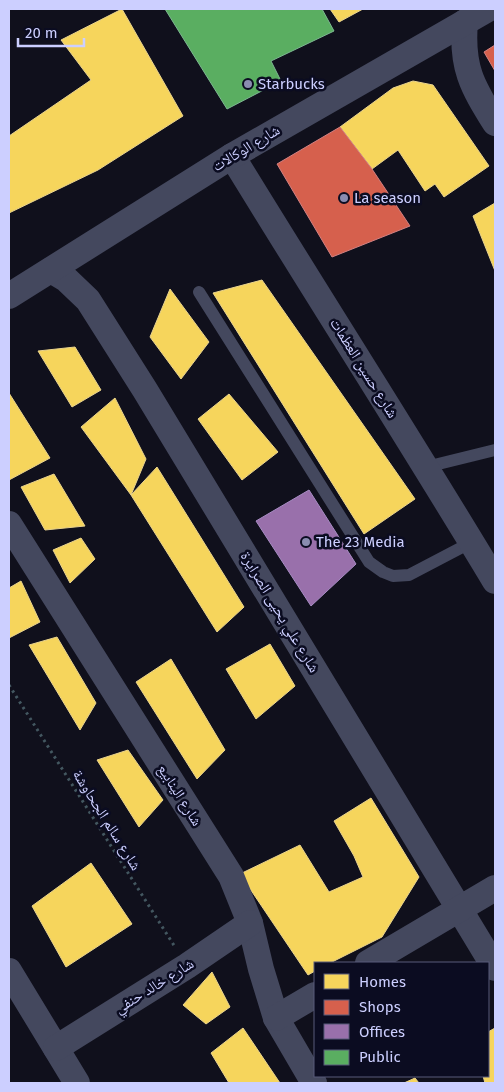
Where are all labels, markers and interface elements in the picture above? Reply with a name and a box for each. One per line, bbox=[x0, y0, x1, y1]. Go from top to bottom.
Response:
scale bar bbox=[18, 15, 84, 47]
text: 20 m bbox=[25, 24, 58, 42]
place label: Starbucks bbox=[258, 75, 325, 93]
marker: Starbucks bbox=[242, 78, 254, 90]
street label: شارع الوكالات bbox=[209, 121, 284, 176]
place label: La season bbox=[354, 189, 421, 207]
marker: La season bbox=[338, 192, 350, 204]
street label: شارع حسين العظمات bbox=[325, 315, 402, 422]
place label: The 23 Media bbox=[316, 533, 405, 551]
marker: The 23 Media bbox=[300, 536, 312, 548]
street label: شارع علي يحيى الصرايرة bbox=[234, 548, 323, 677]
street label: شارع الينابيع bbox=[153, 761, 206, 830]
street label: شارع سالم الجحاوشة bbox=[68, 766, 145, 874]
street label: شارع خالد حنفي bbox=[111, 954, 199, 1020]
legend bbox=[314, 962, 489, 1077]
text: Homes bbox=[359, 973, 406, 991]
text: Shops bbox=[359, 998, 401, 1016]
text: Offices bbox=[359, 1023, 405, 1041]
text: Public bbox=[359, 1048, 401, 1066]

